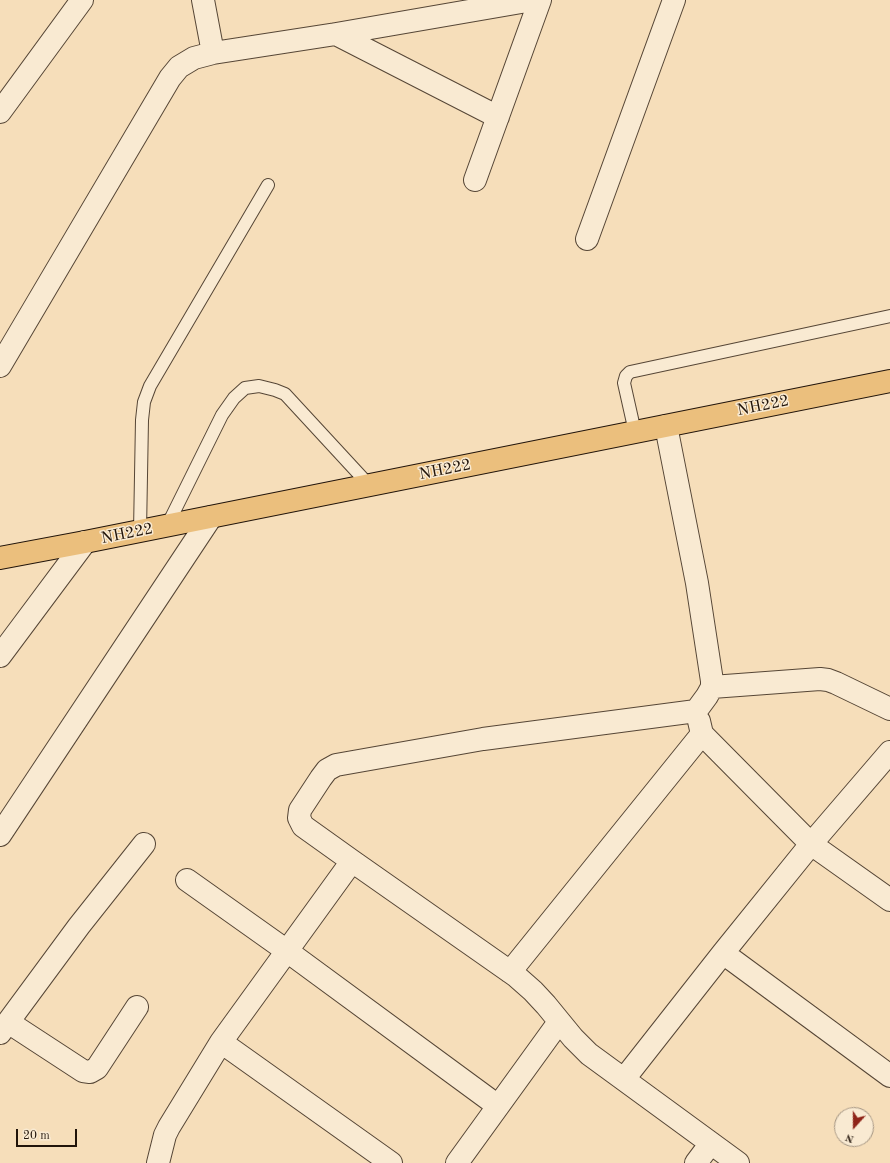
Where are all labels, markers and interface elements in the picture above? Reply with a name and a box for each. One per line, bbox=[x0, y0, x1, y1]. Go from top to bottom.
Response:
street label: NH222 bbox=[735, 392, 791, 420]
street label: NH222 bbox=[417, 456, 473, 484]
street label: NH222 bbox=[99, 520, 155, 548]
north arrow bbox=[834, 1107, 874, 1147]
scale bar bbox=[18, 1121, 79, 1147]
text: 20 m bbox=[23, 1130, 50, 1142]
text: N bbox=[844, 1131, 856, 1144]

